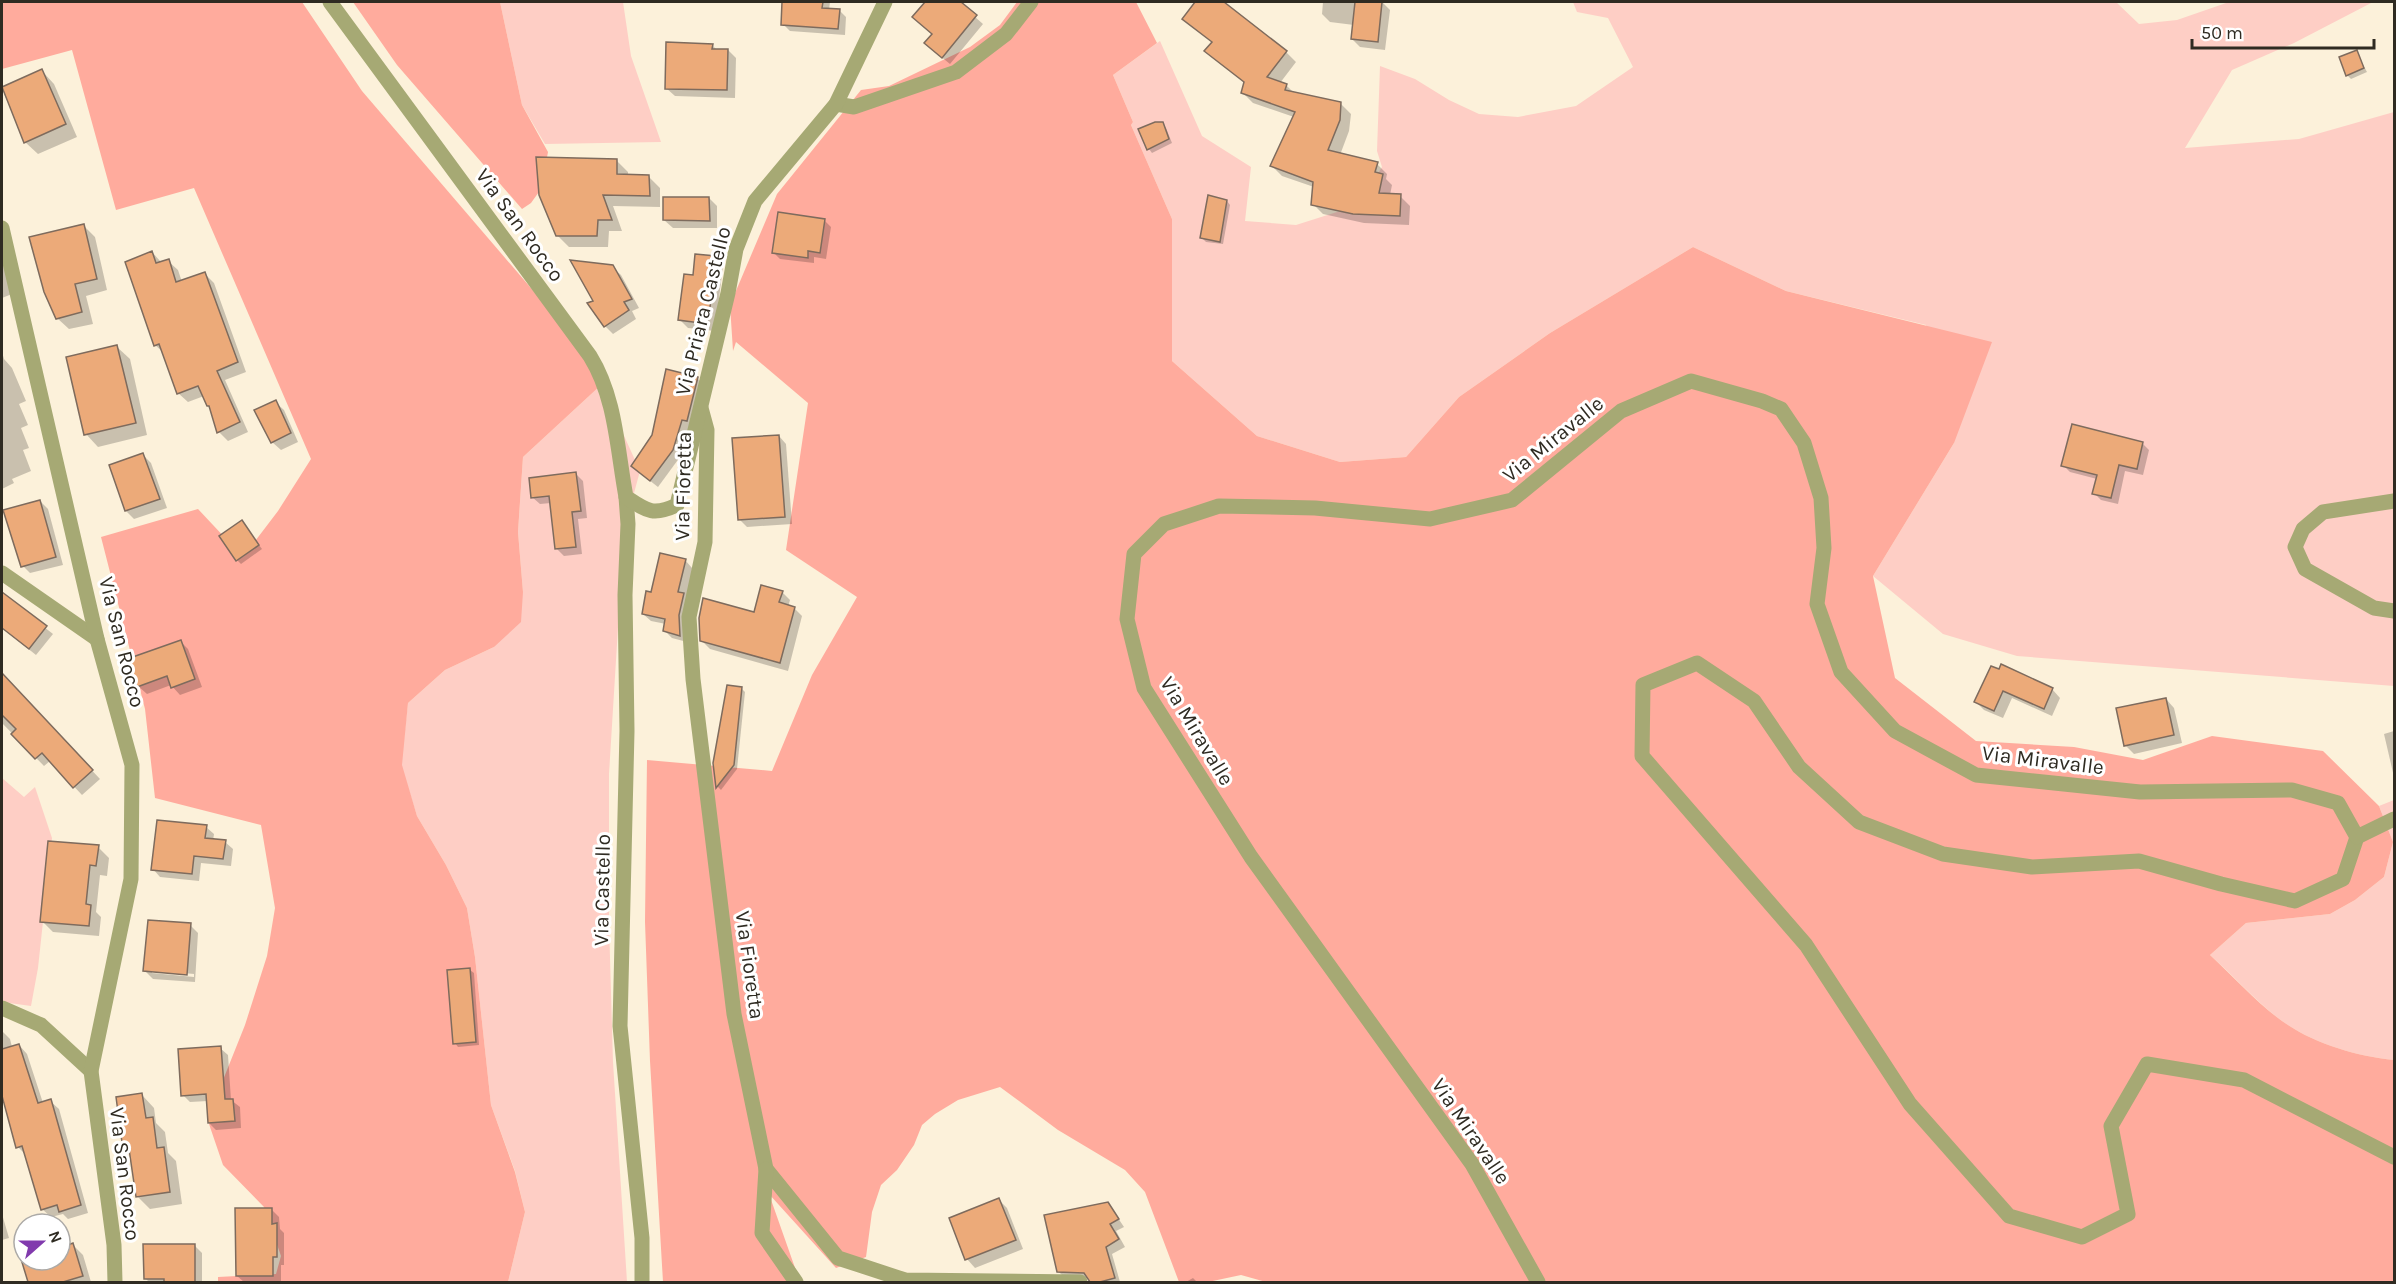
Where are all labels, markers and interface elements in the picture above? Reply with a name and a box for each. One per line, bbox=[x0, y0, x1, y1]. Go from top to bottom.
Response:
scale bar bbox=[2192, 12, 2374, 50]
text: 50 m bbox=[2201, 22, 2243, 44]
street label: Via San Rocco bbox=[471, 164, 569, 286]
street label: Via Priara Castello bbox=[670, 224, 736, 398]
street label: Via Miravalle bbox=[1498, 391, 1608, 487]
street label: Via Fioretta bbox=[670, 431, 696, 541]
street label: Via San Rocco bbox=[94, 574, 150, 710]
street label: Via Miravalle bbox=[1155, 672, 1239, 790]
street label: Via Miravalle bbox=[1981, 741, 2105, 779]
street label: Via Castello bbox=[589, 834, 615, 946]
street label: Via Fioretta bbox=[731, 909, 769, 1021]
street label: Via Miravalle bbox=[1427, 1074, 1515, 1188]
street label: Via San Rocco bbox=[105, 1106, 145, 1242]
north arrow bbox=[12, 1212, 72, 1272]
text: N bbox=[45, 1228, 66, 1246]

